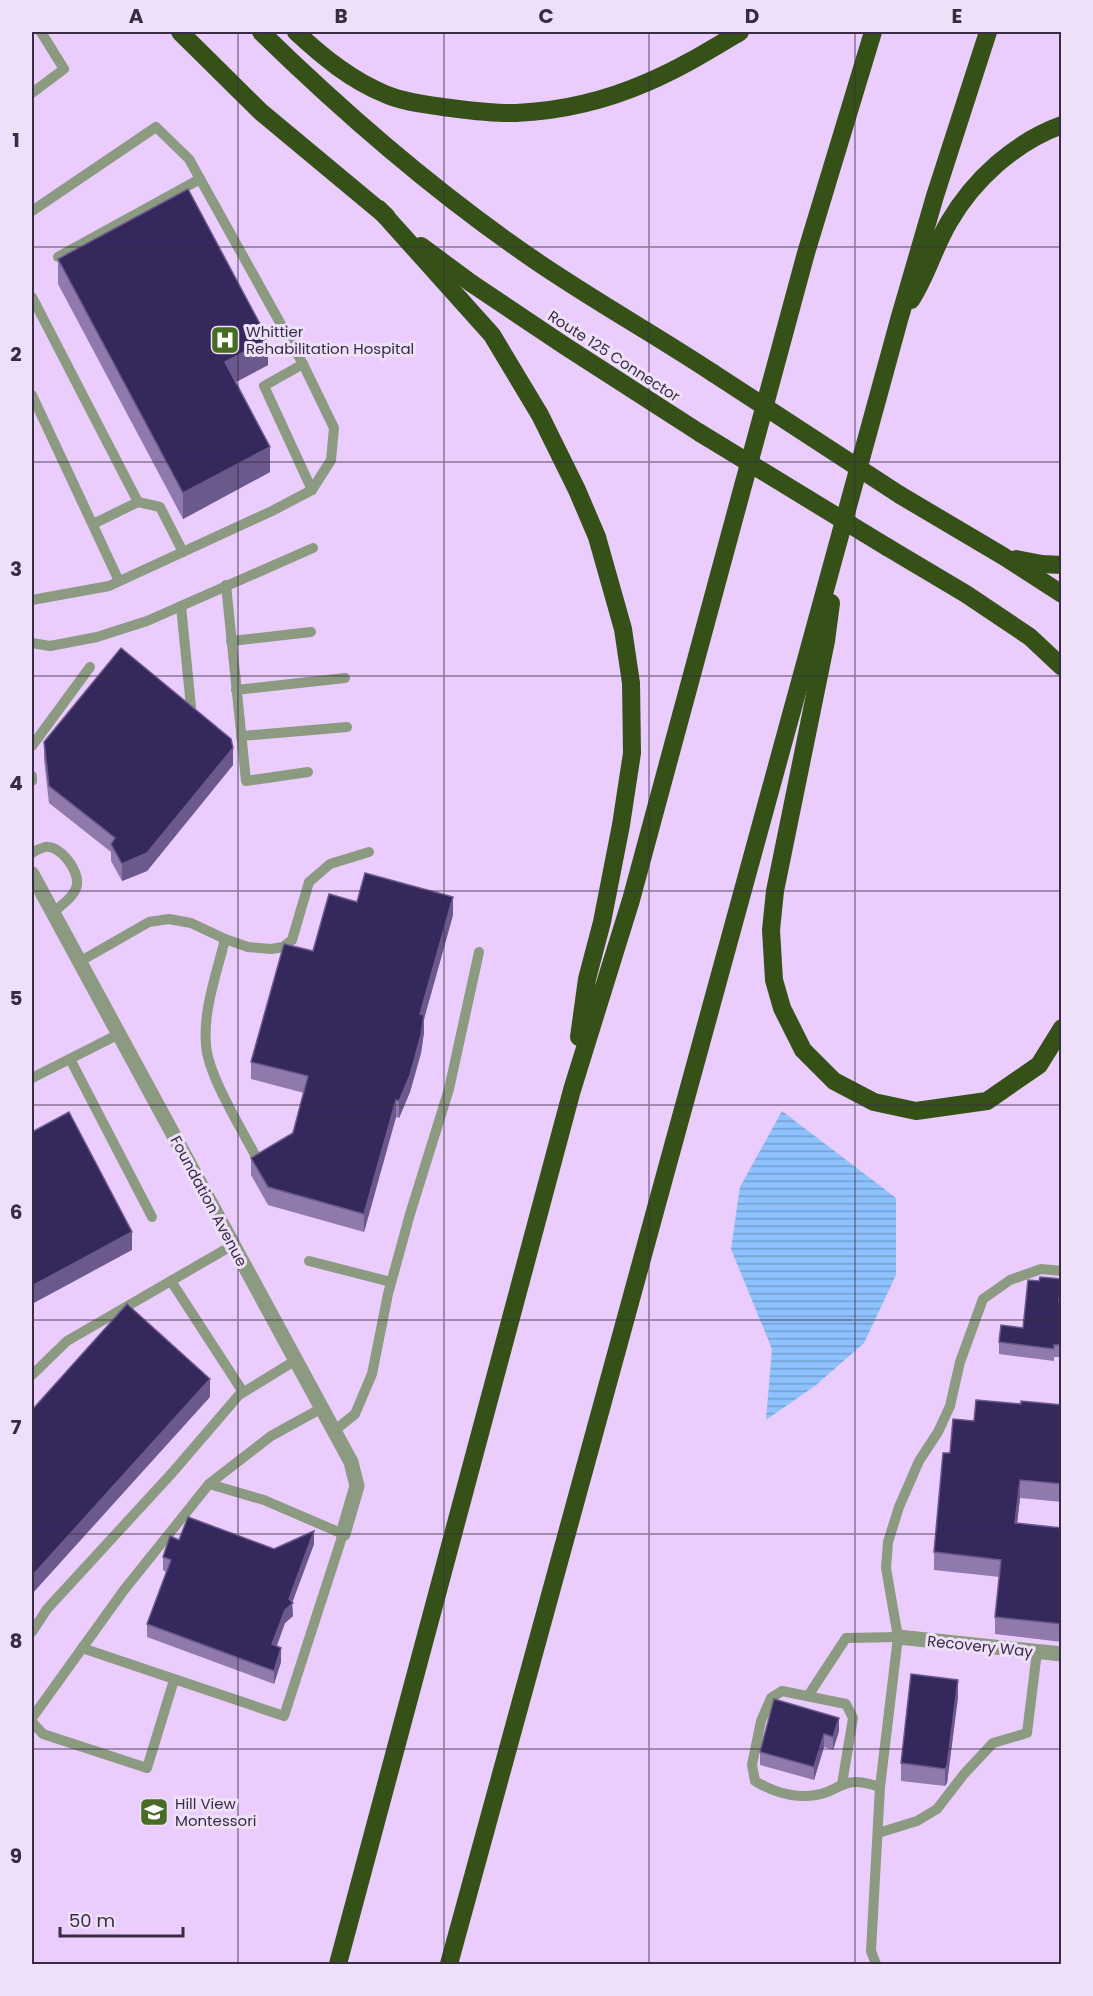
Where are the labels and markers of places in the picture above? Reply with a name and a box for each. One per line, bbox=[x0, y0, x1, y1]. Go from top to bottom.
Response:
place label: Whittier Rehabilitation Hospital bbox=[246, 321, 414, 359]
hospital icon: Whittier Rehabilitation Hospital bbox=[209, 324, 241, 356]
place label: Hill View Montessori bbox=[175, 1793, 256, 1831]
school or university icon: Hill View Montessori bbox=[138, 1796, 170, 1828]

